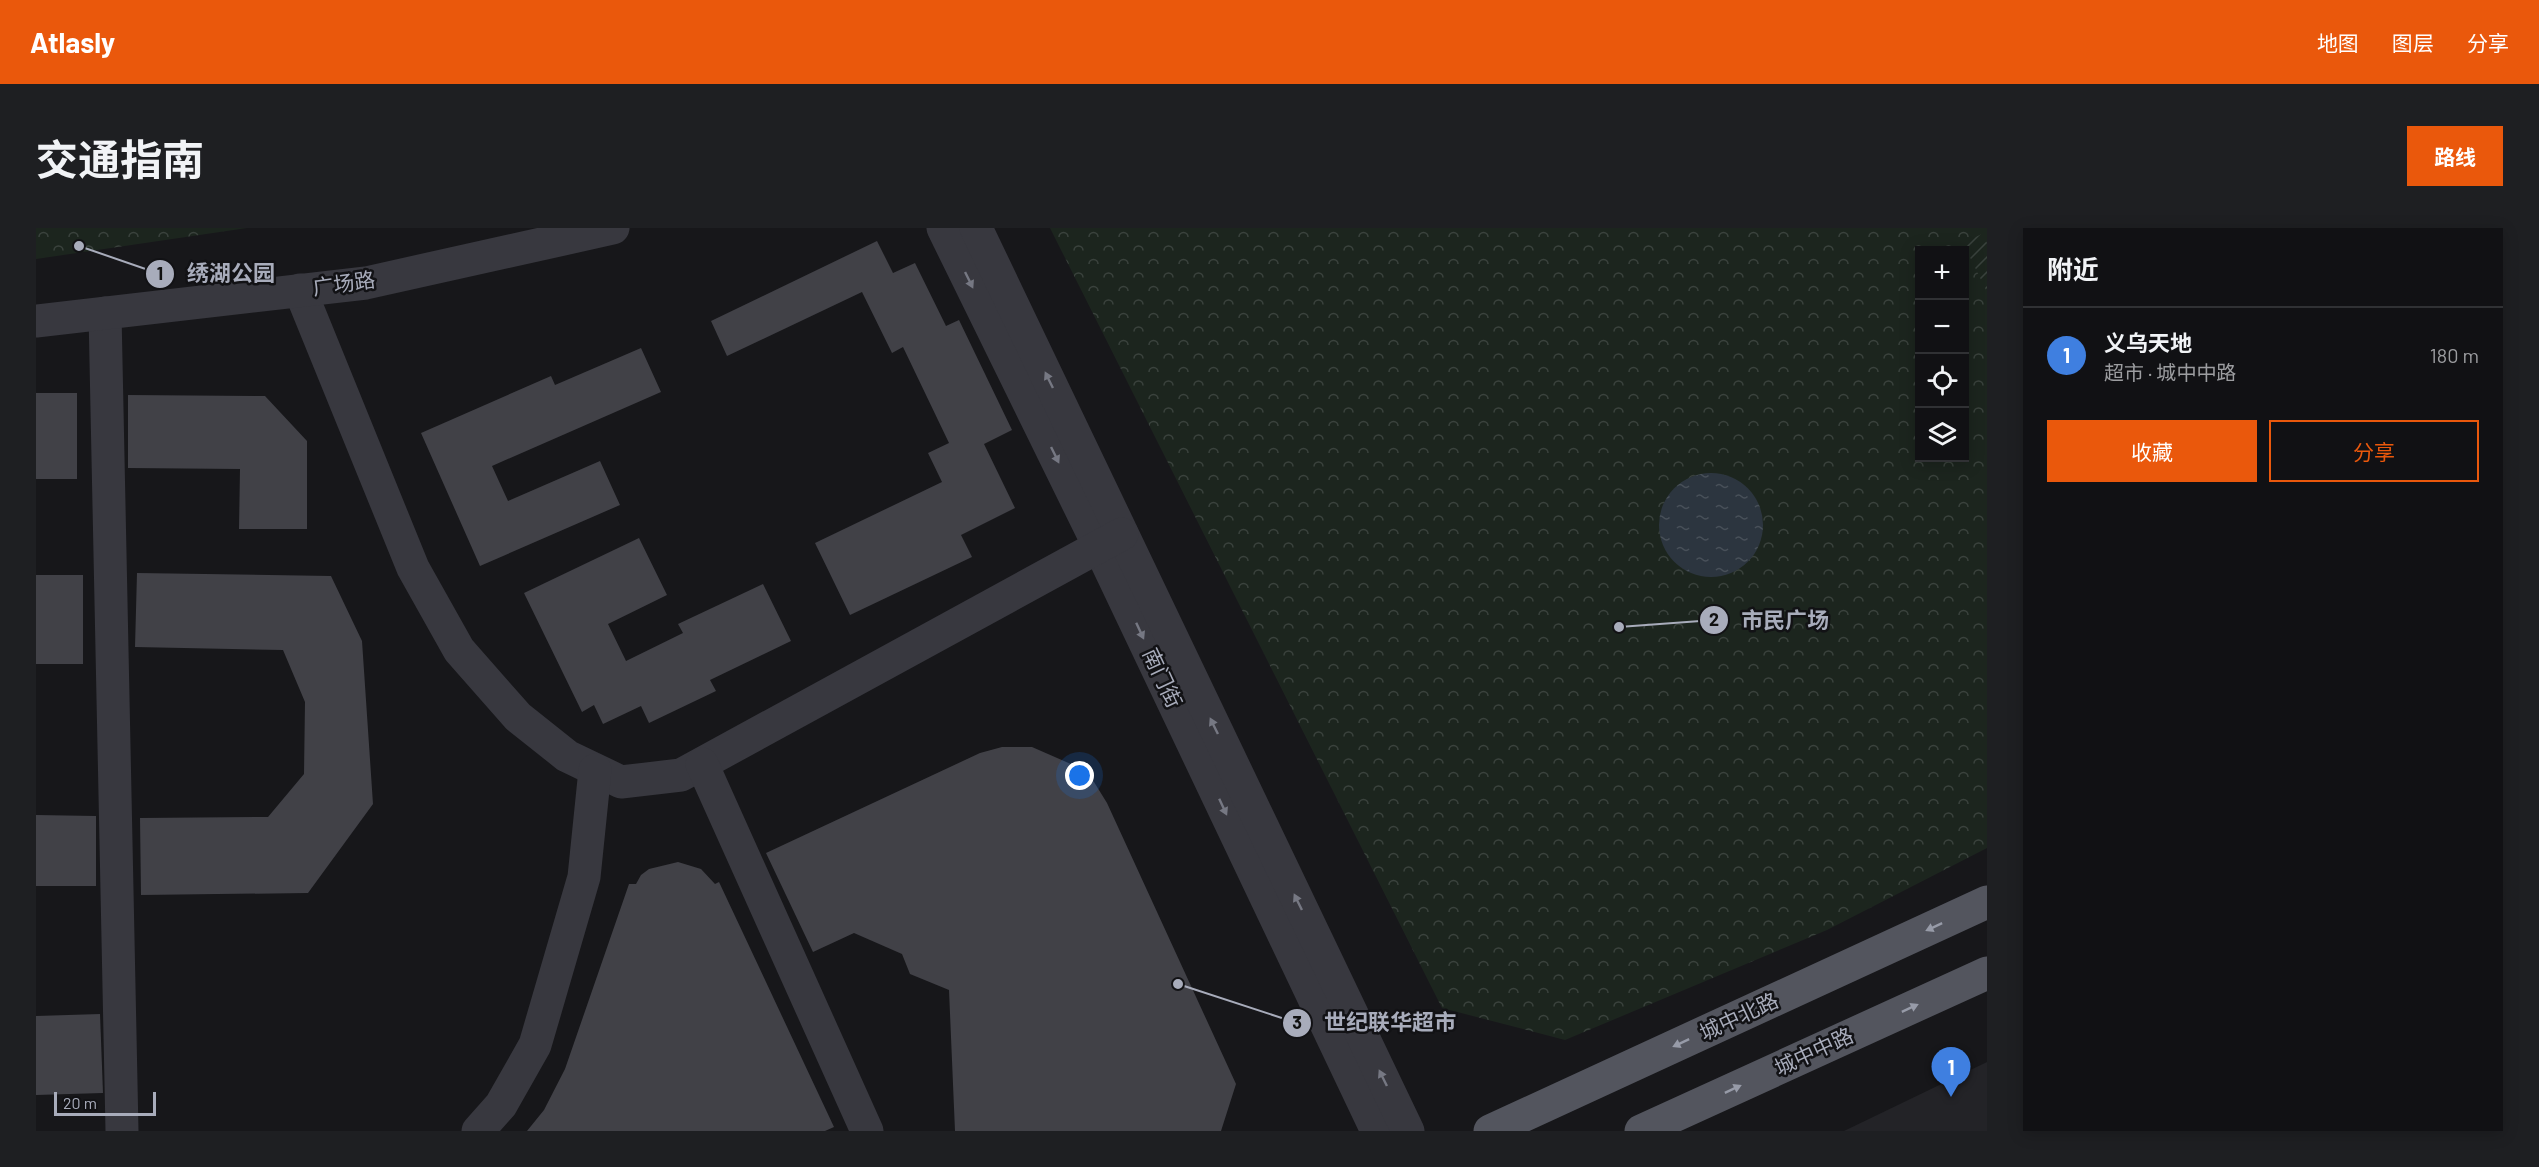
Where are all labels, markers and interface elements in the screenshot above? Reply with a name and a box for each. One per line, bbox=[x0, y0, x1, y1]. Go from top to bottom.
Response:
text: Atlasly bbox=[30, 25, 115, 59]
text: 地图 bbox=[2317, 30, 2359, 55]
text: 图层 bbox=[2392, 30, 2434, 55]
text: 分享 bbox=[2467, 30, 2509, 55]
button: 路线 bbox=[2407, 126, 2503, 186]
text: 交通指南 bbox=[36, 133, 204, 183]
map controls bbox=[1915, 246, 1969, 462]
button: + bbox=[1915, 246, 1969, 300]
text: 附近 bbox=[2047, 253, 2099, 284]
callout: 绣湖公园 bbox=[145, 254, 287, 294]
text: 绣湖公园 bbox=[187, 259, 275, 285]
text: 1 bbox=[157, 262, 163, 284]
street label: 广场路 bbox=[311, 266, 377, 299]
one-way arrow bbox=[964, 272, 973, 289]
button: − bbox=[1915, 300, 1969, 354]
text: 义乌天地 bbox=[2104, 329, 2192, 355]
text: 1 bbox=[2063, 343, 2070, 367]
text: 180 m bbox=[2430, 343, 2479, 367]
button: locate bbox=[1915, 354, 1969, 408]
text: 超市 · 城中中路 bbox=[2104, 360, 2236, 384]
one-way arrow bbox=[1044, 372, 1053, 389]
button: layers bbox=[1915, 408, 1969, 462]
button: 收藏 bbox=[2047, 420, 2257, 482]
button: 分享 bbox=[2269, 420, 2479, 482]
one-way arrow bbox=[1050, 447, 1059, 464]
callout: 市民广场 bbox=[1699, 600, 1841, 640]
text: 市民广场 bbox=[1741, 606, 1829, 632]
text: 2 bbox=[1709, 608, 1719, 630]
one-way arrow bbox=[1135, 622, 1144, 639]
street label: 南门街 bbox=[1139, 644, 1188, 711]
one-way arrow bbox=[1210, 718, 1219, 735]
your location bbox=[1065, 761, 1094, 790]
one-way arrow bbox=[1219, 799, 1228, 816]
one-way arrow bbox=[1294, 894, 1303, 911]
one-way arrow bbox=[1925, 922, 1942, 931]
street label: 城中北路 bbox=[1695, 987, 1782, 1045]
one-way arrow bbox=[1901, 1002, 1919, 1012]
callout: 世纪联华超市 bbox=[1282, 1003, 1468, 1043]
text: 世纪联华超市 bbox=[1324, 1008, 1456, 1034]
text: 3 bbox=[1292, 1011, 1302, 1033]
street label: 城中中路 bbox=[1770, 1022, 1857, 1080]
one-way arrow bbox=[1672, 1039, 1689, 1048]
pin: 1 bbox=[1932, 1048, 1970, 1097]
one-way arrow bbox=[1378, 1070, 1387, 1087]
one-way arrow bbox=[1724, 1084, 1742, 1094]
scale bar bbox=[54, 1089, 156, 1116]
text: 20 m bbox=[63, 1093, 97, 1112]

